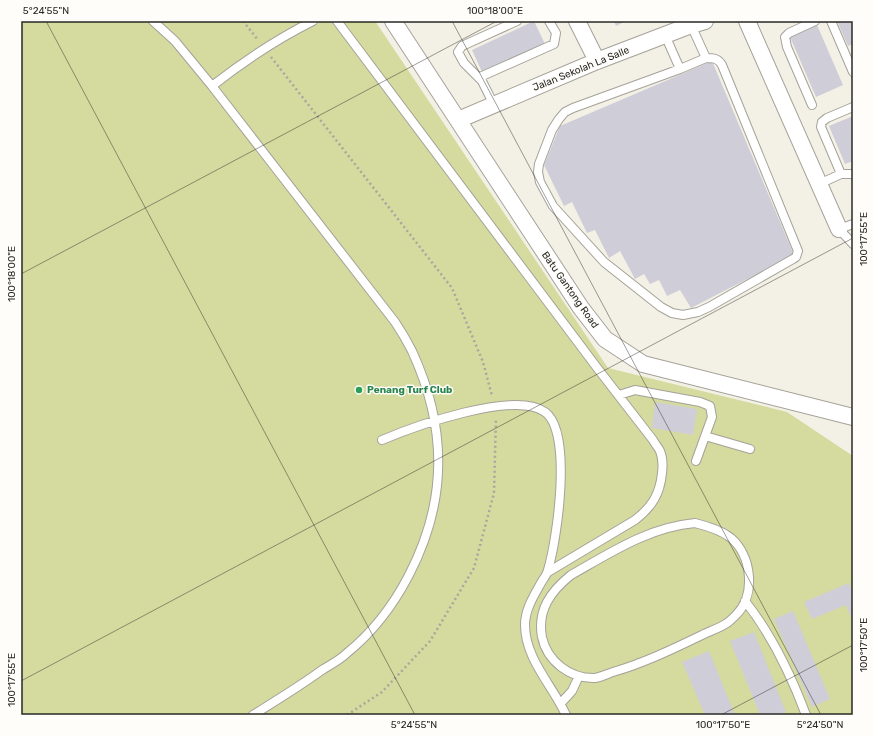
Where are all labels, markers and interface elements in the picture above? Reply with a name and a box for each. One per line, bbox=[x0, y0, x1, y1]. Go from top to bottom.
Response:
text: 5°24'55"N bbox=[23, 5, 69, 17]
text: 100°18'00"E bbox=[467, 5, 523, 17]
street label: Jalan Sekolah La Salle bbox=[531, 44, 631, 94]
text: 100°17'55"E bbox=[858, 212, 870, 266]
text: 100°18'00"E bbox=[6, 246, 18, 302]
street label: Batu Gantong Road bbox=[539, 249, 601, 331]
place label: Penang Turf Club bbox=[367, 384, 452, 396]
marker: Penang Turf Club bbox=[354, 385, 364, 395]
text: 100°17'50"E bbox=[858, 618, 870, 672]
text: 100°17'55"E bbox=[6, 653, 18, 707]
text: 5°24'55"N bbox=[391, 719, 437, 731]
text: 100°17'50"E bbox=[696, 719, 750, 731]
text: 5°24'50"N bbox=[797, 719, 843, 731]

